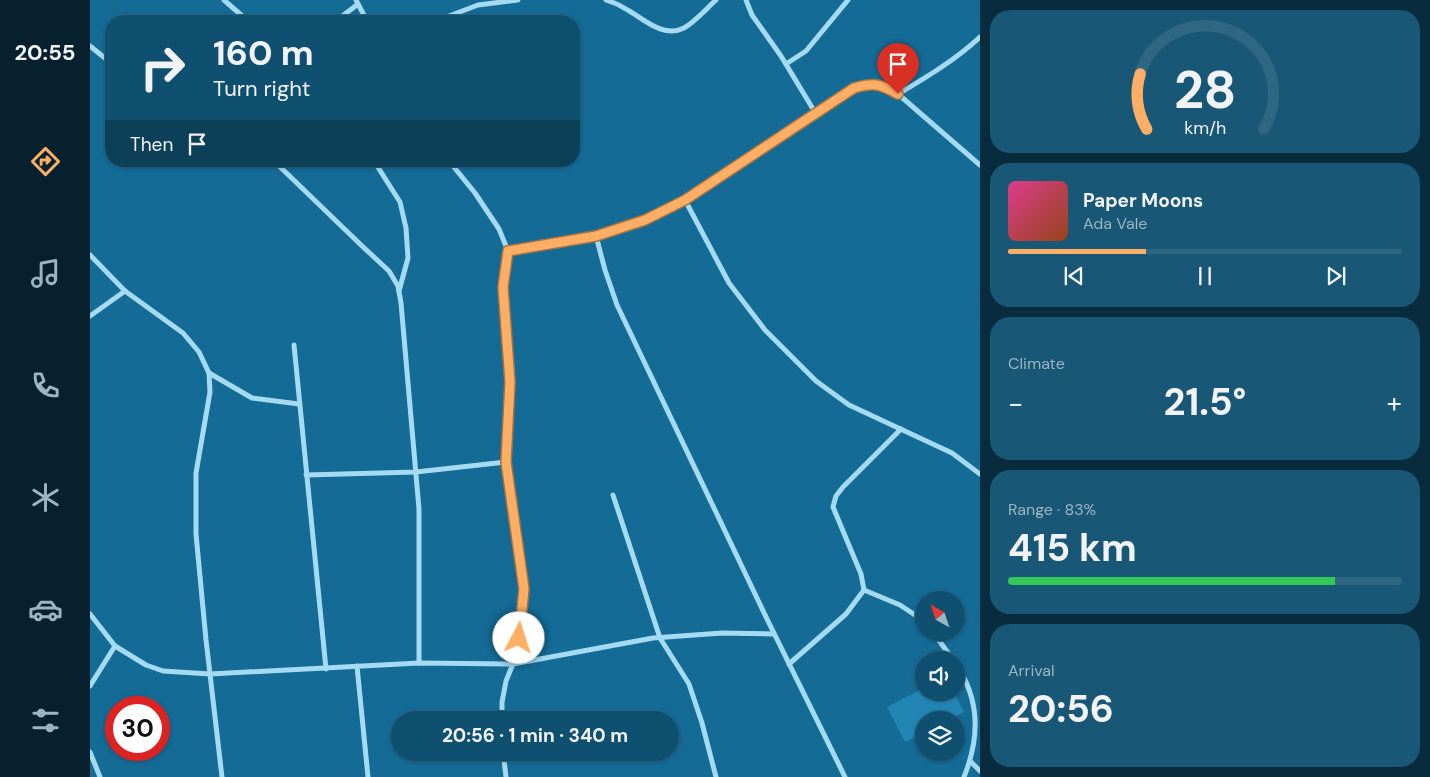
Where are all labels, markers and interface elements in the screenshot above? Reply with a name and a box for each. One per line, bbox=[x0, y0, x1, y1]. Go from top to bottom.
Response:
text: 160 m bbox=[213, 30, 314, 76]
icon: right bbox=[130, 35, 195, 100]
text: 20:55 bbox=[14, 38, 76, 67]
pin bbox=[877, 43, 919, 94]
icon: arrive bbox=[884, 50, 912, 78]
text: 28 bbox=[1174, 56, 1236, 124]
text: Turn right bbox=[213, 74, 310, 103]
text: km/h bbox=[1184, 116, 1226, 140]
icon: arrive bbox=[183, 130, 211, 158]
text: Then bbox=[130, 132, 173, 157]
icon: directions bbox=[28, 144, 63, 179]
text: Paper Moons bbox=[1083, 188, 1203, 213]
text: Ada Vale bbox=[1083, 213, 1147, 234]
icon: music bbox=[28, 256, 63, 291]
icon: previous bbox=[1060, 262, 1088, 290]
icon: pause bbox=[1191, 262, 1219, 290]
icon: next bbox=[1322, 262, 1350, 290]
text: Climate bbox=[1008, 353, 1065, 374]
icon: phone bbox=[28, 368, 63, 403]
text: 21.5° bbox=[1164, 377, 1246, 427]
text: − bbox=[1008, 385, 1023, 422]
text: + bbox=[1387, 385, 1402, 422]
icon: climate bbox=[28, 480, 63, 515]
text: Range · 83% bbox=[1008, 499, 1096, 520]
text: 415 km bbox=[1008, 523, 1137, 573]
north arrow bbox=[915, 591, 965, 641]
map controls bbox=[915, 591, 965, 761]
icon: car bbox=[28, 592, 63, 627]
position arrow bbox=[492, 611, 544, 663]
button: sound bbox=[915, 651, 965, 701]
text: Arrival bbox=[1008, 660, 1055, 681]
text: 20:56 bbox=[1008, 684, 1114, 734]
speed limit sign: 30 bbox=[105, 696, 170, 761]
icon: filters bbox=[28, 703, 63, 738]
button: layers bbox=[915, 711, 965, 761]
text: 20:56 · 1 min · 340 m bbox=[442, 723, 628, 748]

